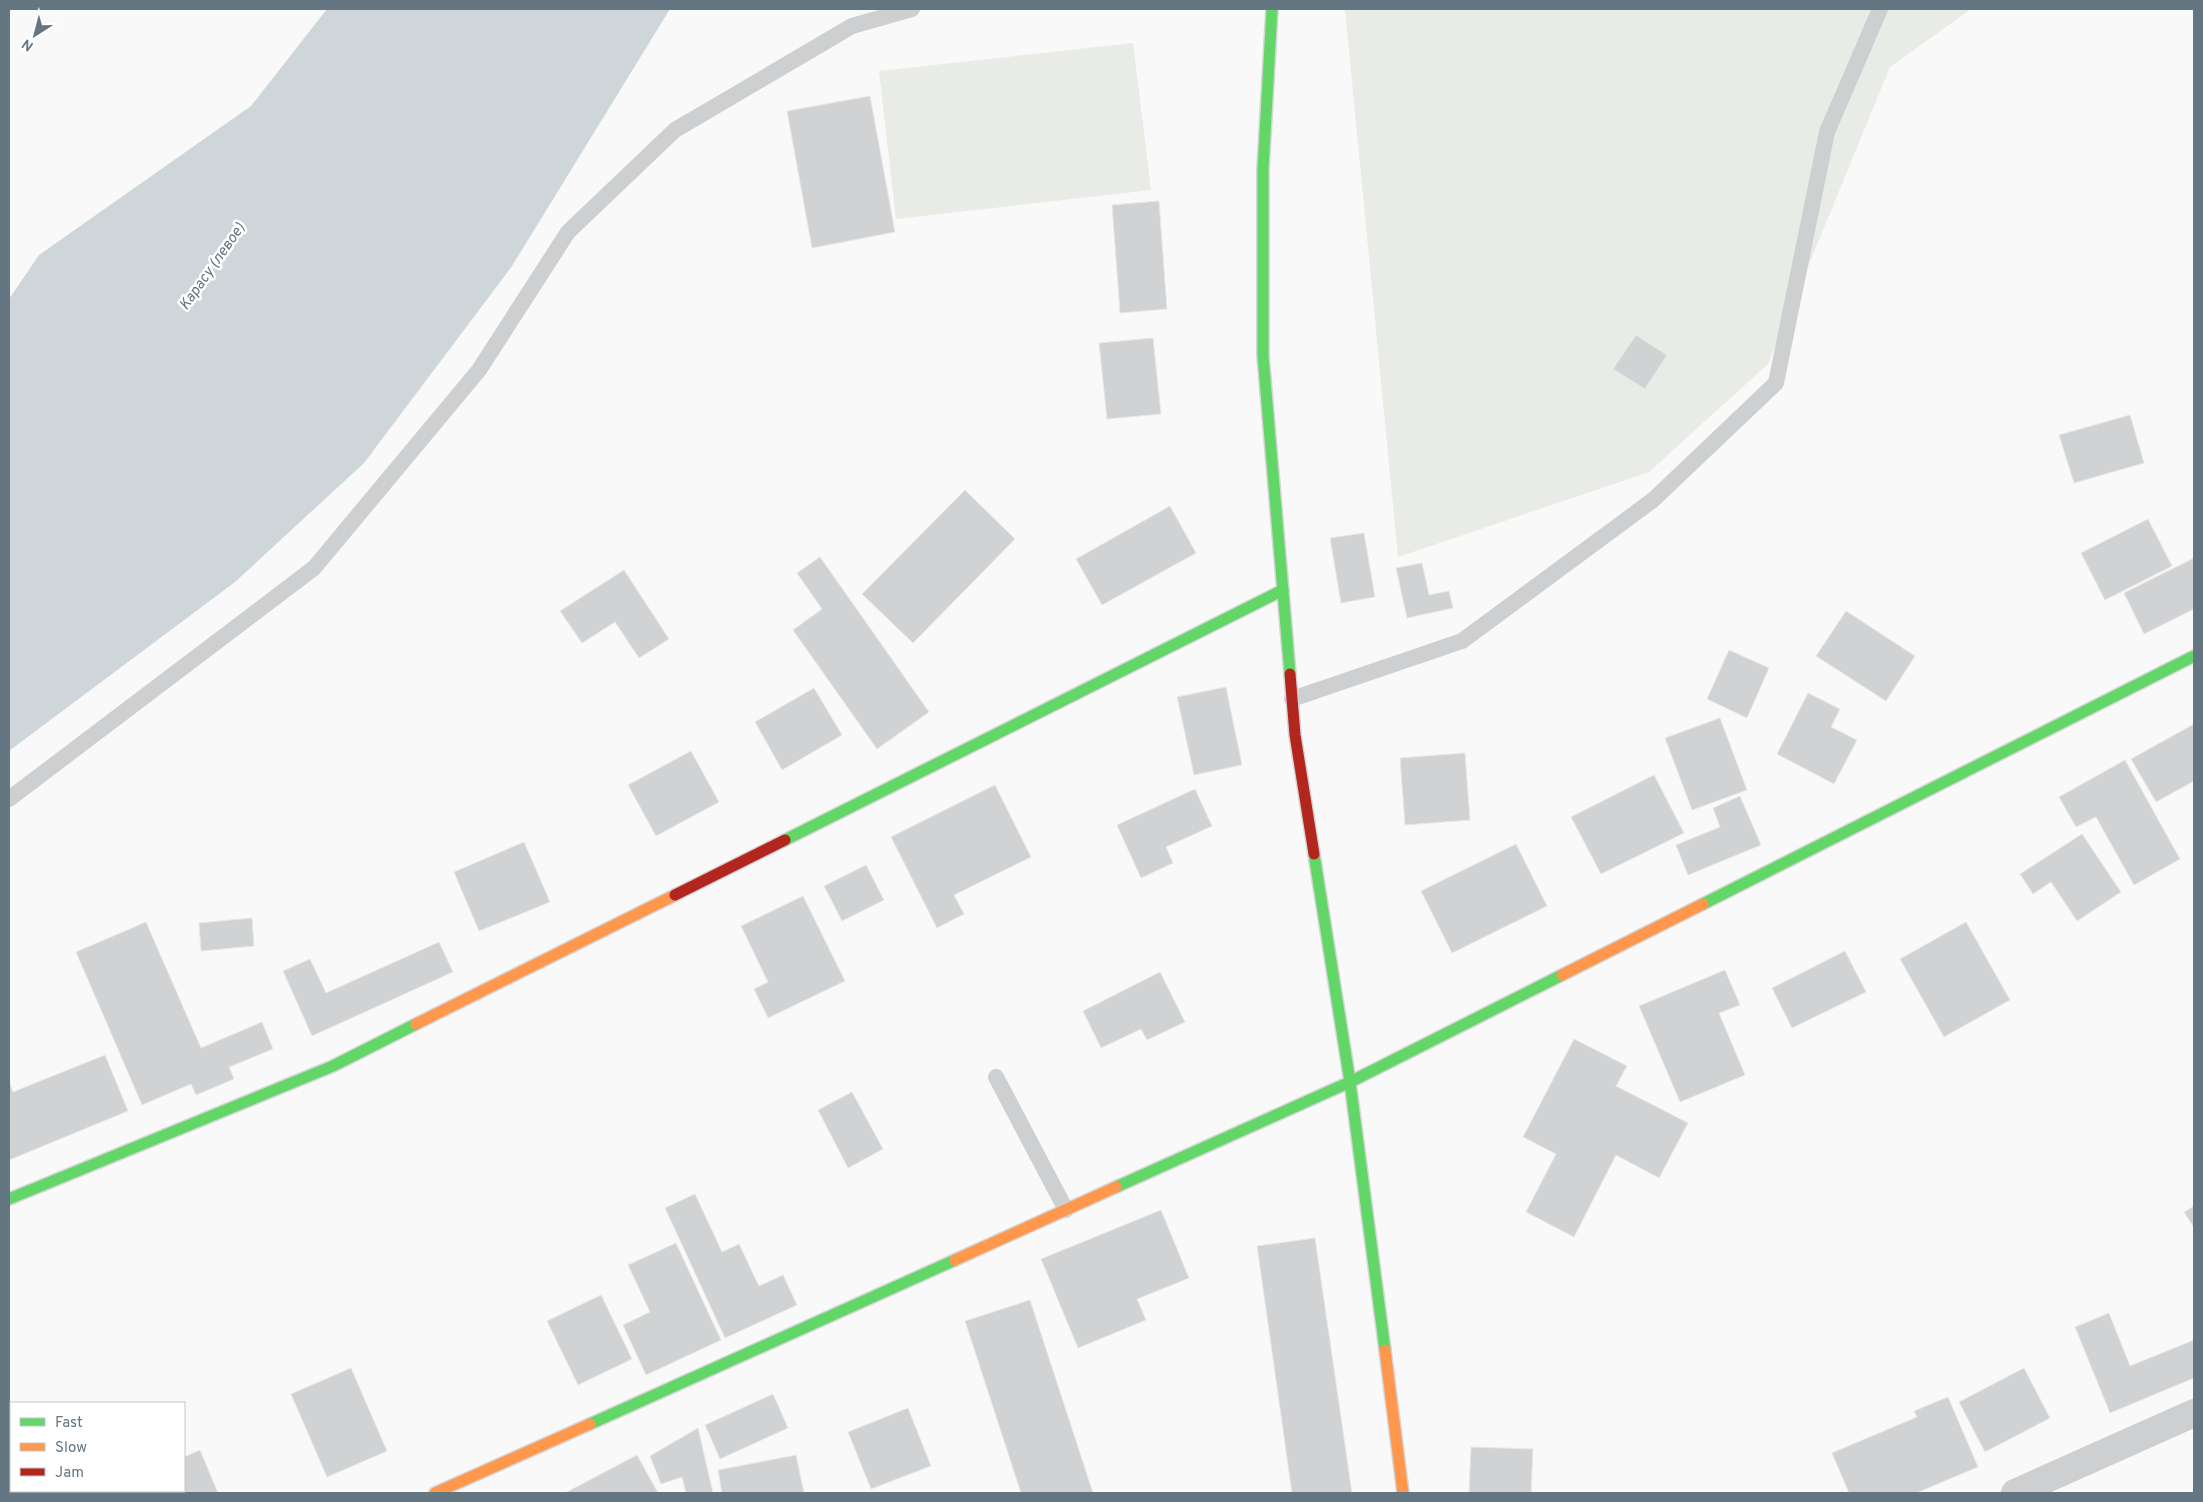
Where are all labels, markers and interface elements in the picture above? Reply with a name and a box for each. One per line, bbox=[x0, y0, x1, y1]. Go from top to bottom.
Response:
north arrow bbox=[10, 10, 60, 60]
text: N bbox=[19, 34, 37, 54]
water label: Карасу (левое) bbox=[176, 220, 250, 314]
legend bbox=[10, 1402, 185, 1492]
text: Fast bbox=[55, 1414, 83, 1433]
text: Slow bbox=[55, 1439, 87, 1458]
text: Jam bbox=[55, 1464, 84, 1483]

